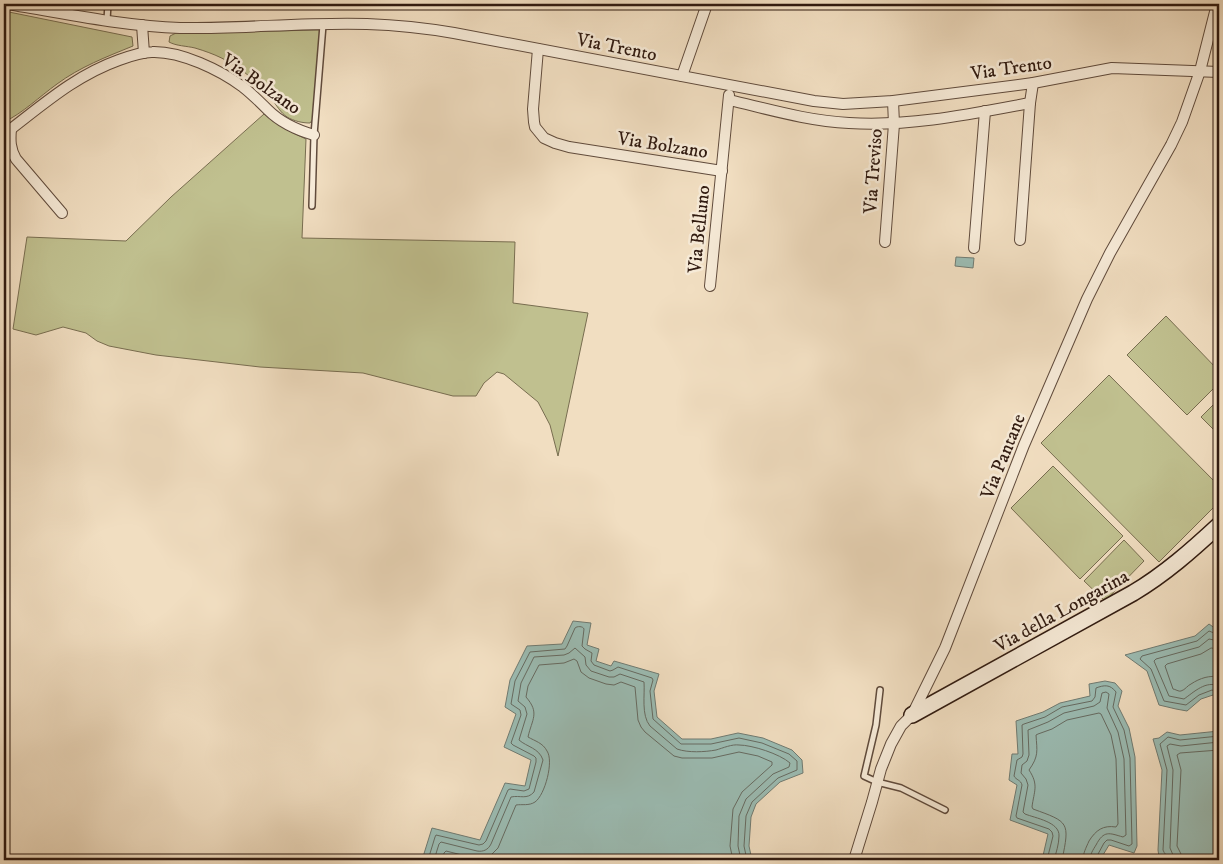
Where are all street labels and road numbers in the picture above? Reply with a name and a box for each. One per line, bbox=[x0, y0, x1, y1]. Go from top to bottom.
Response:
street label: Via Trento bbox=[574, 28, 659, 67]
street label: Via Bolzano bbox=[216, 48, 305, 120]
street label: Via Trento bbox=[968, 51, 1053, 86]
street label: Via Bolzano bbox=[615, 127, 710, 164]
street label: Via Treviso bbox=[859, 128, 888, 215]
street label: Via Belluno bbox=[683, 184, 716, 275]
street label: Via Pantane bbox=[976, 411, 1031, 503]
street label: Via della Longarina bbox=[990, 565, 1133, 658]

